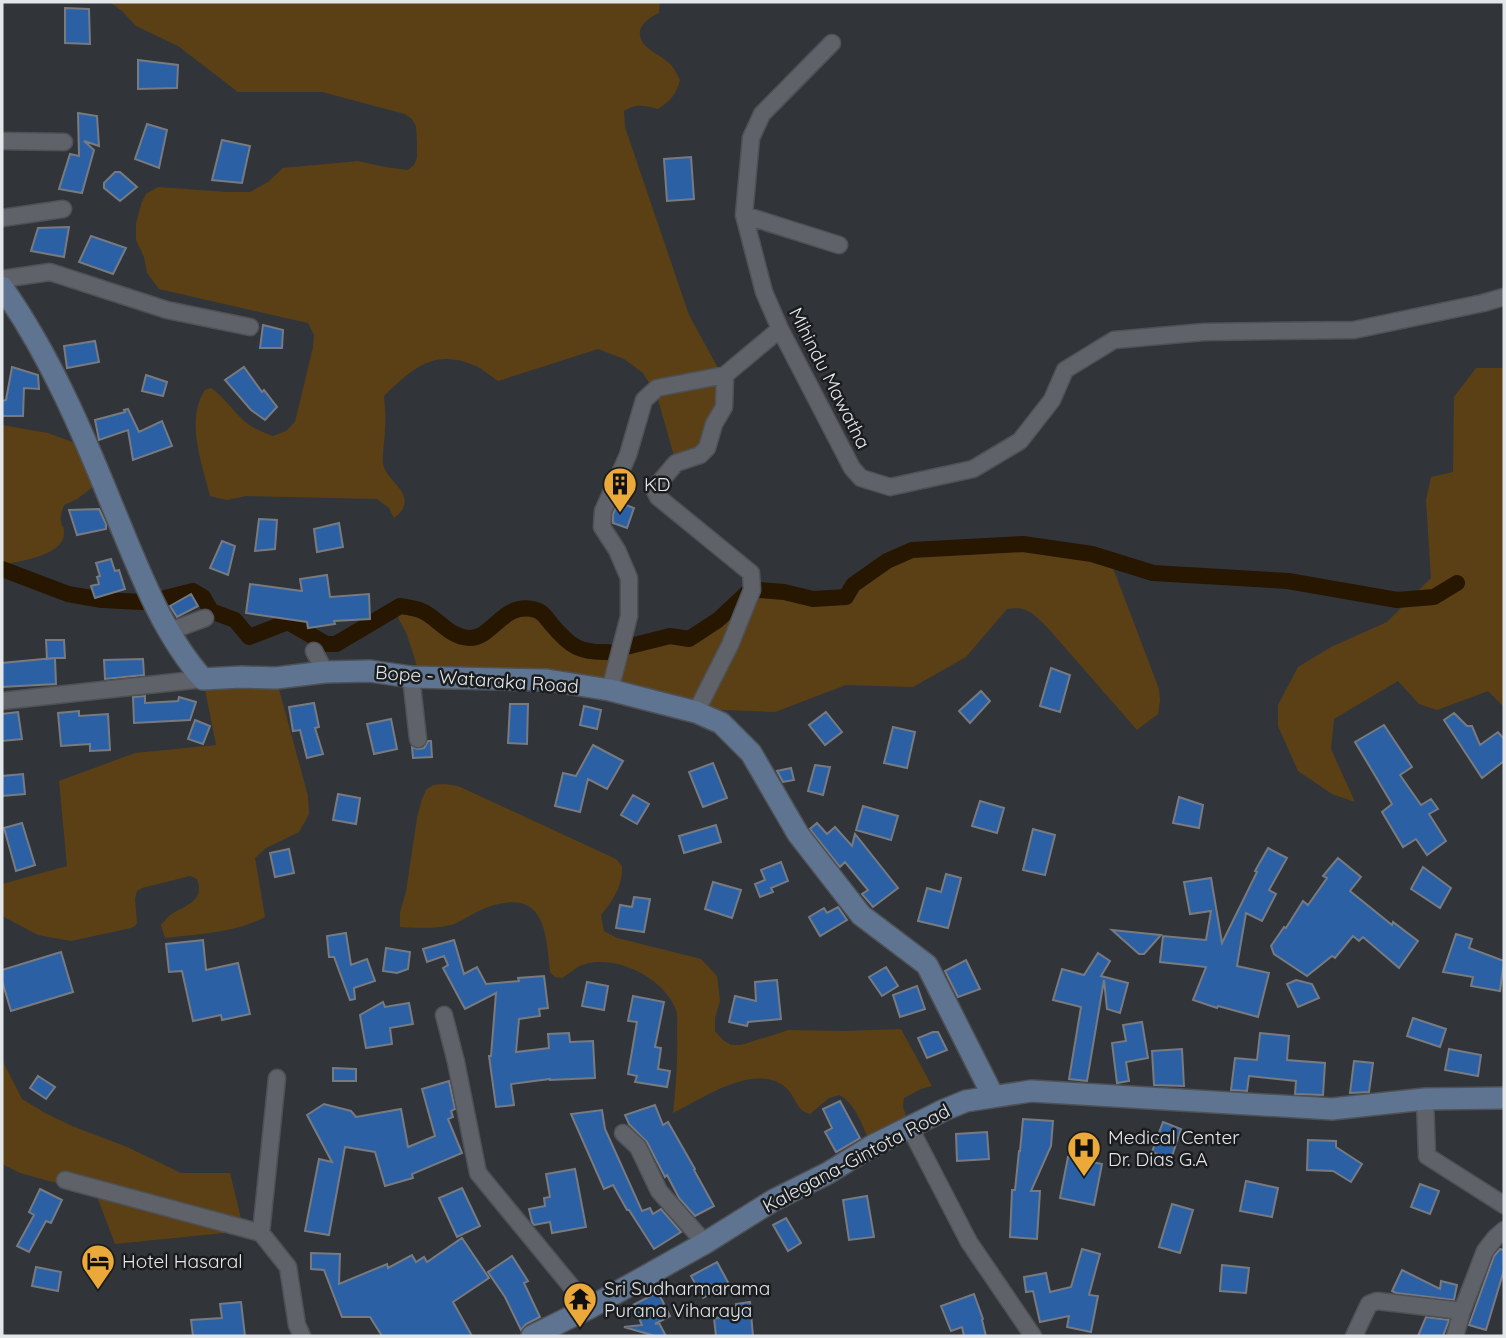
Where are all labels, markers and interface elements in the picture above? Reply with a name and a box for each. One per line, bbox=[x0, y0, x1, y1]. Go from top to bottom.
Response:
street label: Mihindu Mawatha bbox=[784, 303, 876, 453]
building icon: KD bbox=[601, 465, 639, 514]
place label: KD bbox=[644, 472, 671, 496]
street label: Bope - Wataraka Road bbox=[374, 660, 580, 698]
street label: Kalegana-Gintota Road bbox=[758, 1098, 954, 1218]
place label: Medical Center Dr. Dias G.A bbox=[1108, 1125, 1240, 1171]
hospital icon: Medical Center Dr. Dias G.A bbox=[1065, 1129, 1103, 1178]
hotel icon: Hotel Hasaral bbox=[79, 1242, 117, 1291]
place label: Hotel Hasaral bbox=[122, 1249, 243, 1273]
place label: Sri Sudharmarama Purana Viharaya bbox=[604, 1276, 770, 1322]
temple icon: Sri Sudharmarama Purana Viharaya bbox=[561, 1280, 599, 1329]

